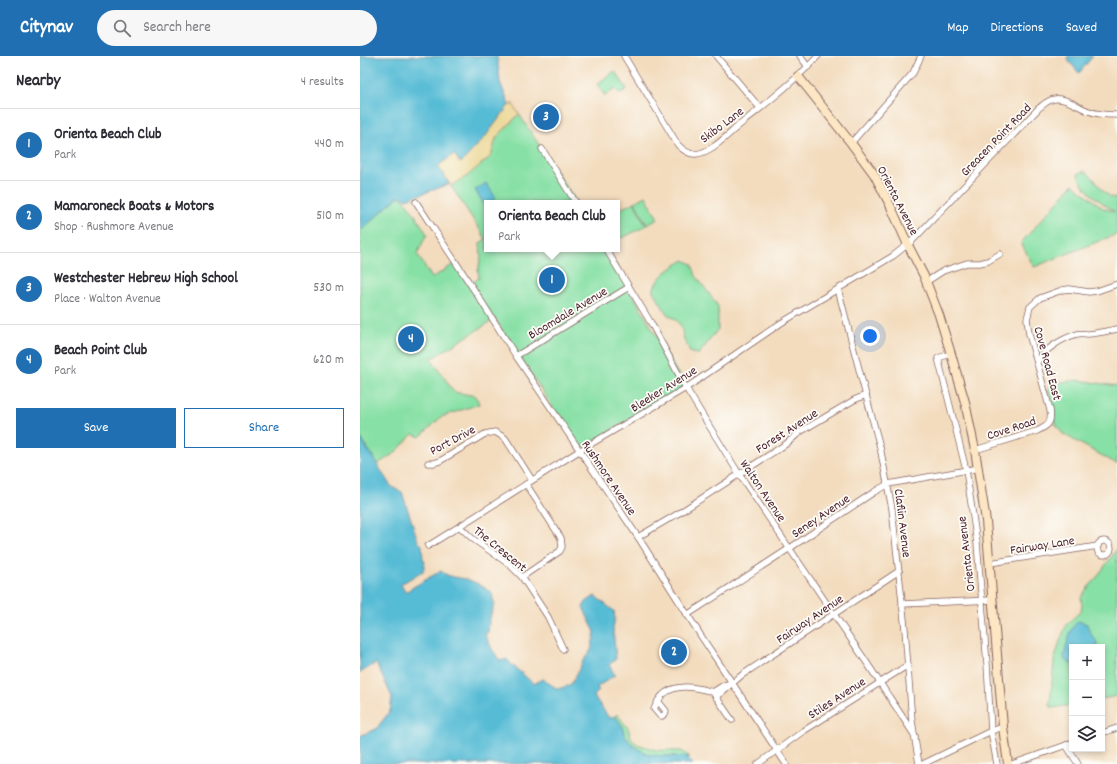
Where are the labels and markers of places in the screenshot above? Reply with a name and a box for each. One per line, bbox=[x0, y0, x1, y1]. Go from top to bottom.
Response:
pin: 3 bbox=[533, 102, 559, 132]
pin: 1 bbox=[539, 265, 565, 295]
pin: 4 bbox=[398, 324, 424, 354]
pin: 2 bbox=[661, 637, 687, 667]

